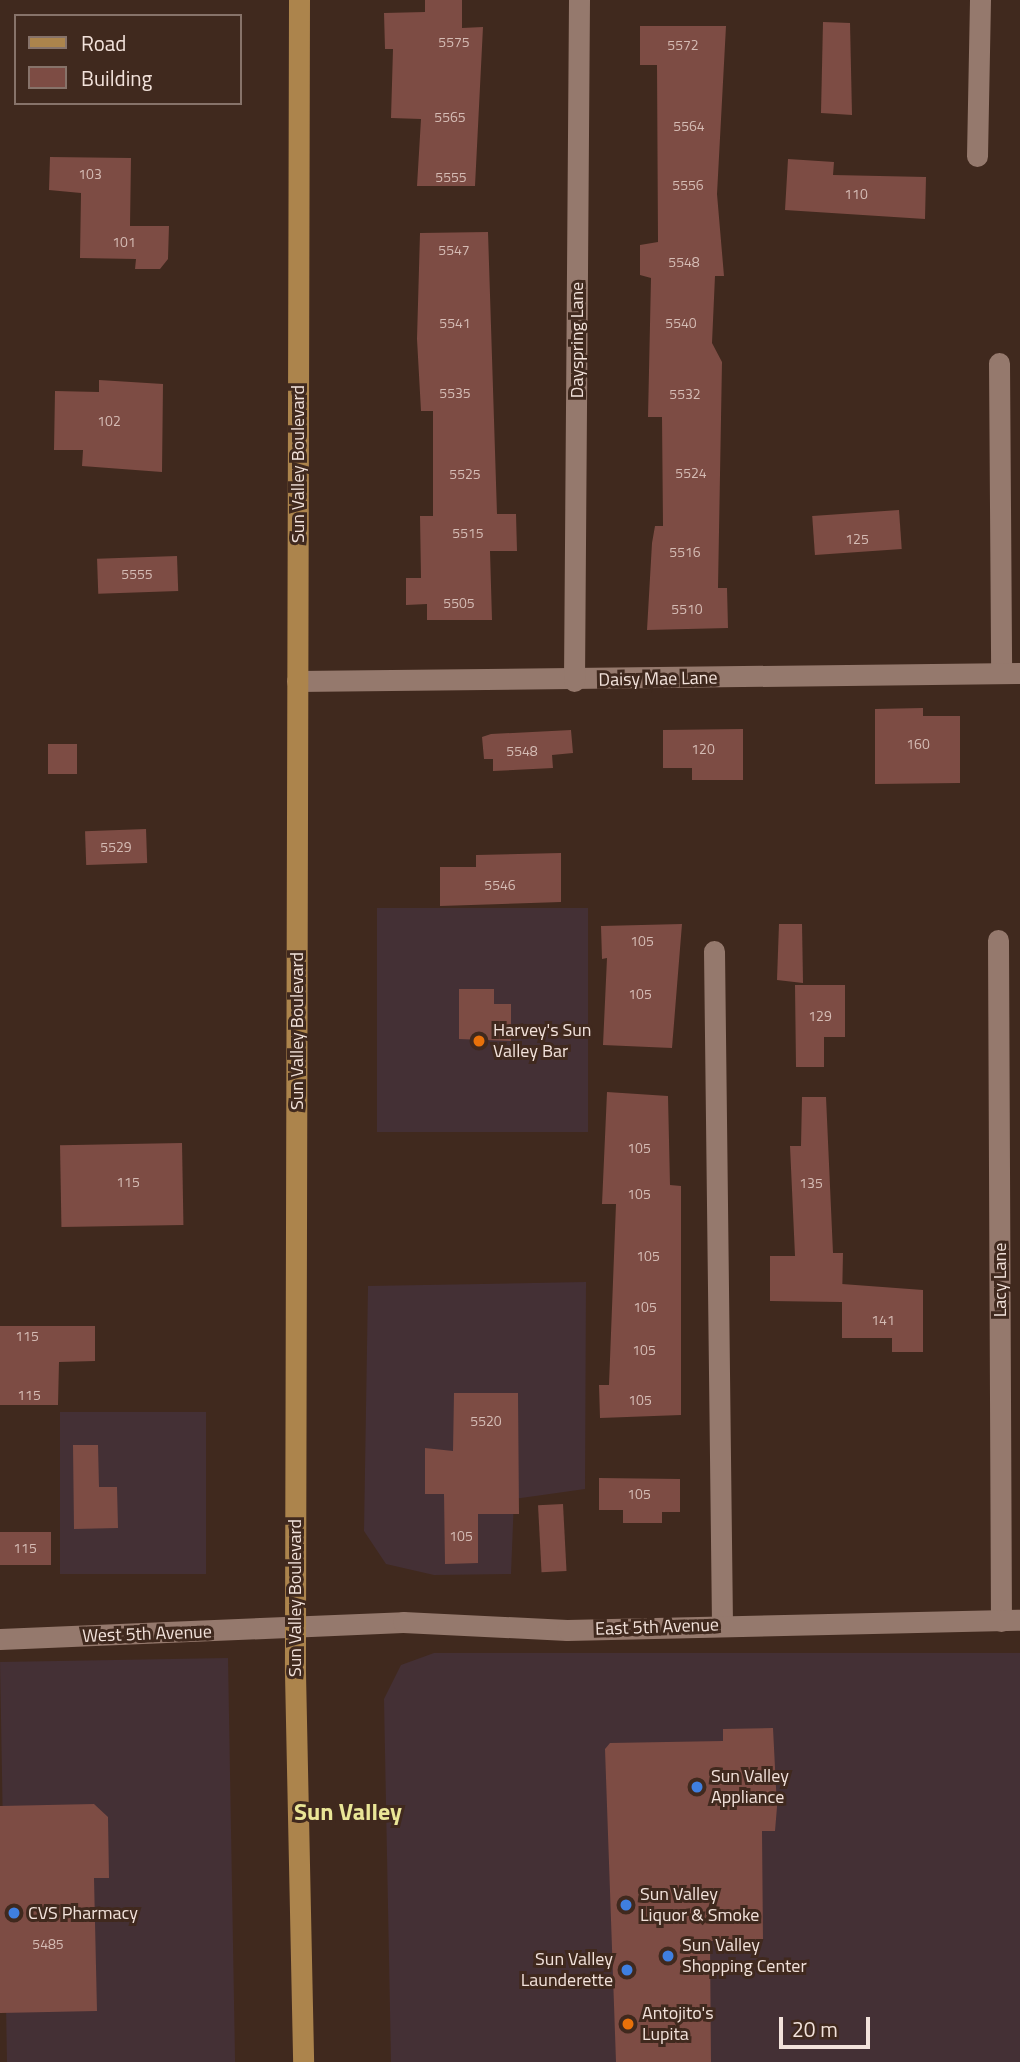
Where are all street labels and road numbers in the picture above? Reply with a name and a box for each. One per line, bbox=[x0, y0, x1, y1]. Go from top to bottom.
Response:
street label: Dayspring Lane bbox=[566, 282, 588, 398]
street label: Sun Valley Boulevard bbox=[287, 385, 309, 543]
street label: Daisy Mae Lane bbox=[598, 667, 718, 691]
street label: Sun Valley Boulevard bbox=[286, 952, 308, 1110]
street label: Lacy Lane bbox=[989, 1243, 1011, 1317]
street label: Sun Valley Boulevard bbox=[284, 1519, 306, 1677]
street label: East 5th Avenue bbox=[595, 1614, 719, 1640]
street label: West 5th Avenue bbox=[82, 1621, 212, 1647]

